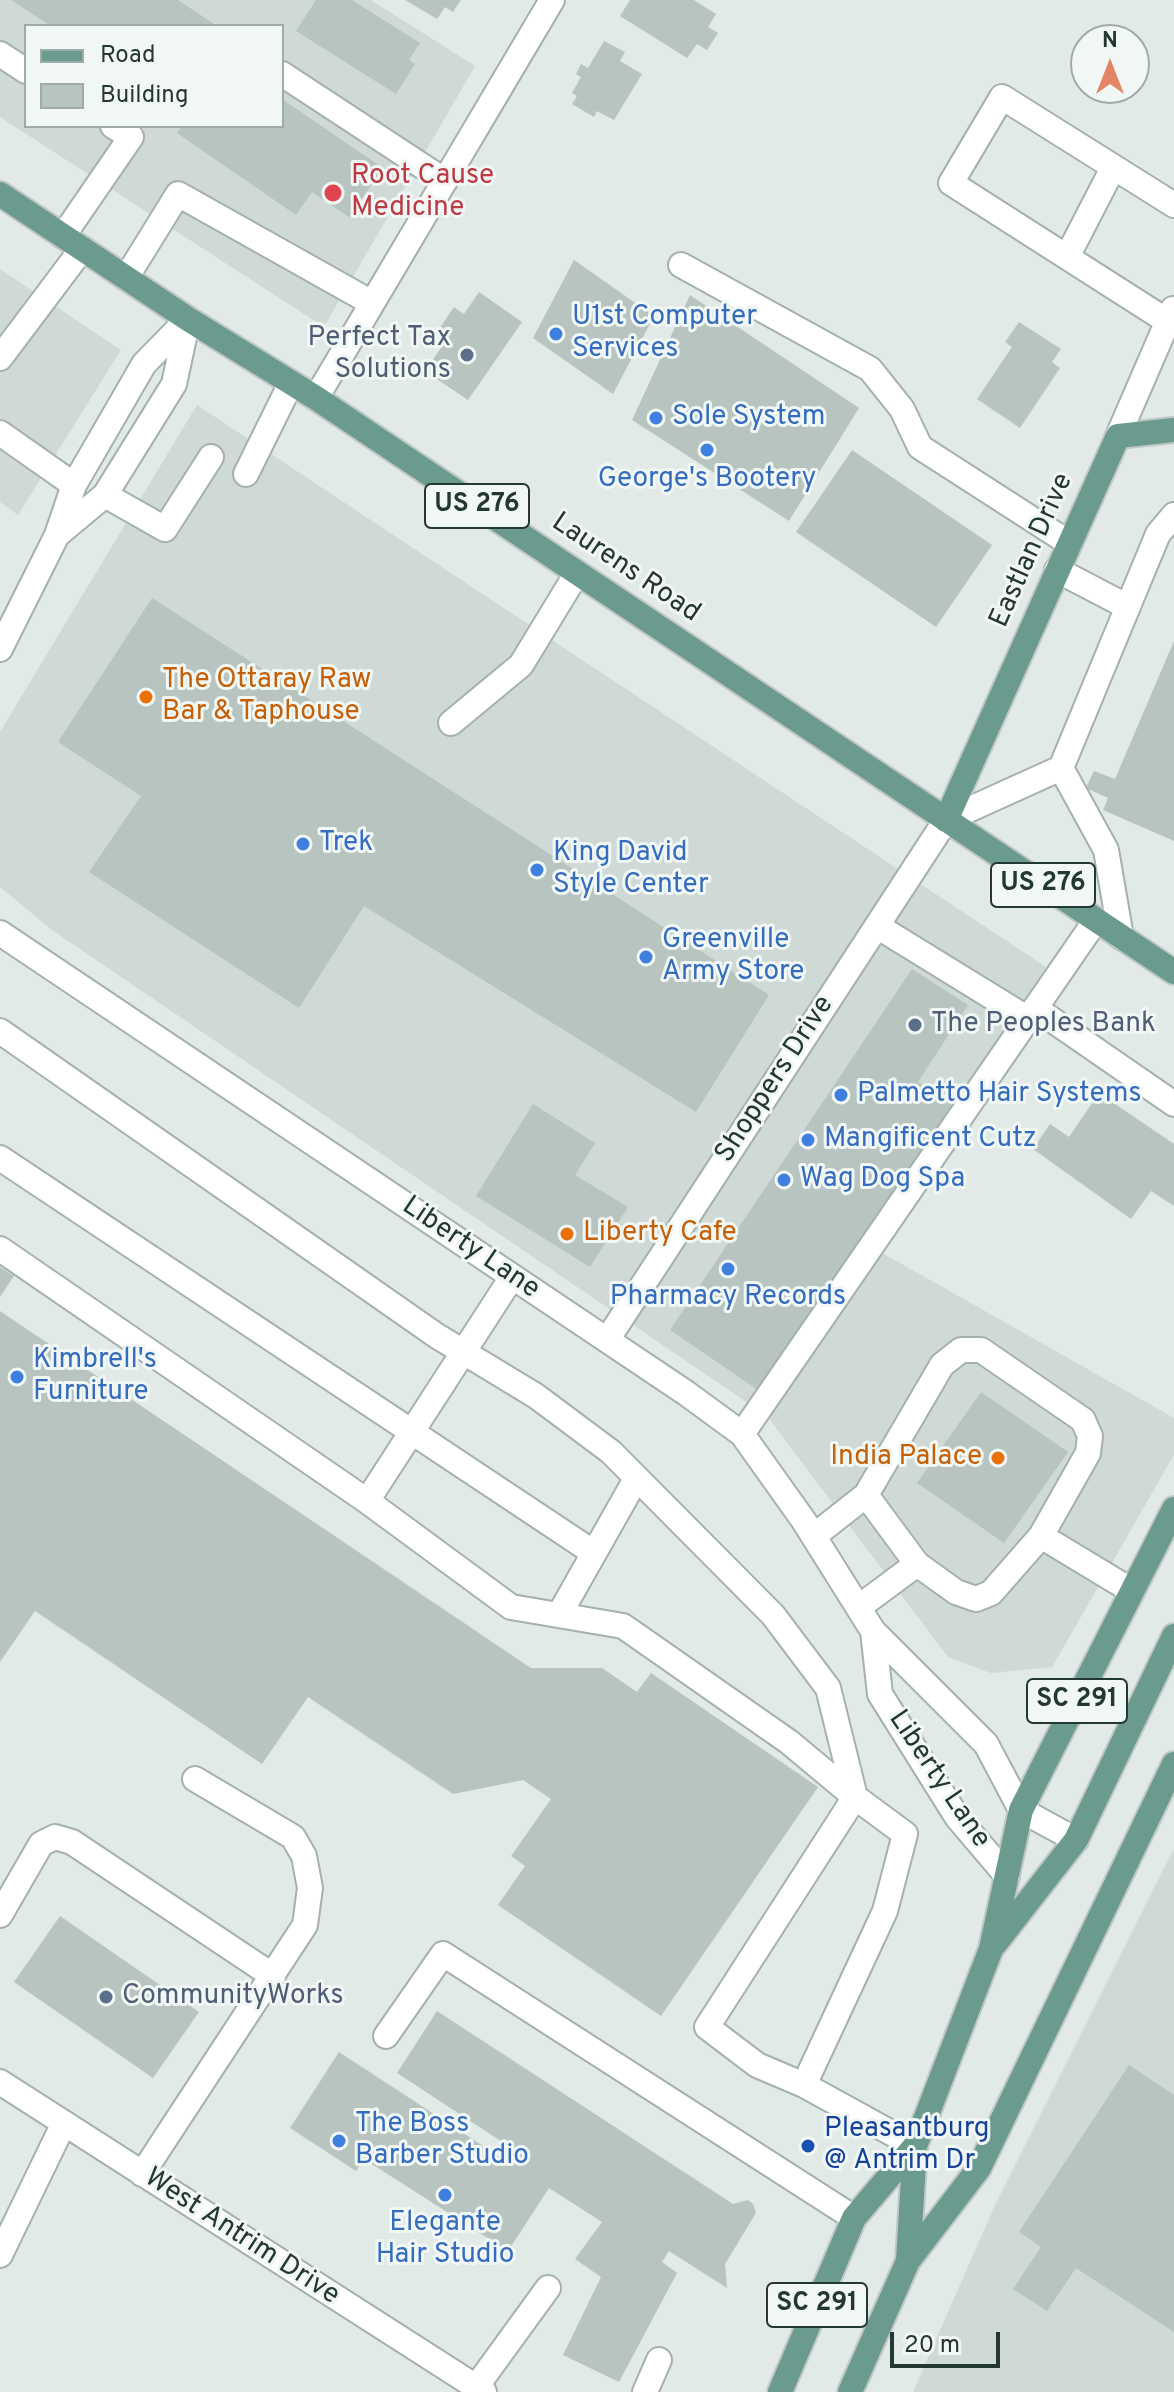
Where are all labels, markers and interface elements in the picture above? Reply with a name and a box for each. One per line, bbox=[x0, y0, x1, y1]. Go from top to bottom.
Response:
legend bbox=[24, 24, 284, 128]
north arrow bbox=[1070, 24, 1150, 104]
text: N bbox=[1102, 28, 1118, 55]
text: Road bbox=[100, 41, 156, 71]
text: Building bbox=[100, 81, 189, 111]
place label: Root Cause Medicine bbox=[351, 160, 494, 226]
marker: Root Cause Medicine bbox=[322, 182, 344, 204]
place label: U1st Computer Services bbox=[572, 301, 757, 367]
place label: Perfect Tax Solutions bbox=[308, 322, 451, 388]
marker: U1st Computer Services bbox=[547, 325, 565, 343]
marker: Perfect Tax Solutions bbox=[458, 346, 476, 364]
place label: Sole System bbox=[672, 401, 826, 435]
marker: Sole System bbox=[647, 409, 665, 427]
marker: George's Bootery bbox=[698, 441, 716, 459]
place label: George's Bootery bbox=[598, 463, 816, 497]
street label: Eastlan Drive bbox=[984, 469, 1082, 633]
road number: US 276 bbox=[425, 484, 529, 528]
street label: Laurens Road bbox=[544, 507, 706, 631]
place label: The Ottaray Raw Bar & Taphouse bbox=[162, 664, 371, 730]
marker: The Ottaray Raw Bar & Taphouse bbox=[137, 688, 155, 706]
place label: Trek bbox=[319, 827, 373, 861]
marker: Trek bbox=[294, 835, 312, 853]
place label: King David Style Center bbox=[553, 837, 709, 903]
marker: King David Style Center bbox=[528, 861, 546, 879]
road number: US 276 bbox=[991, 863, 1095, 907]
place label: Greenville Army Store bbox=[662, 924, 804, 990]
marker: Greenville Army Store bbox=[637, 948, 655, 966]
street label: Shoppers Drive bbox=[710, 990, 842, 1170]
place label: The Peoples Bank bbox=[931, 1008, 1156, 1042]
marker: The Peoples Bank bbox=[906, 1016, 924, 1034]
place label: Palmetto Hair Systems bbox=[857, 1078, 1142, 1112]
marker: Palmetto Hair Systems bbox=[832, 1086, 850, 1104]
place label: Mangificent Cutz bbox=[824, 1123, 1037, 1157]
marker: Mangificent Cutz bbox=[799, 1131, 817, 1149]
place label: Wag Dog Spa bbox=[800, 1163, 965, 1197]
marker: Wag Dog Spa bbox=[775, 1171, 793, 1189]
street label: Liberty Lane bbox=[395, 1191, 545, 1307]
place label: Liberty Cafe bbox=[583, 1217, 737, 1251]
marker: Liberty Cafe bbox=[558, 1225, 576, 1243]
marker: Pharmacy Records bbox=[719, 1260, 737, 1278]
place label: Pharmacy Records bbox=[610, 1281, 846, 1315]
place label: Kimbrell's Furniture bbox=[33, 1344, 157, 1410]
marker: Kimbrell's Furniture bbox=[8, 1368, 26, 1386]
place label: India Palace bbox=[830, 1441, 982, 1475]
marker: India Palace bbox=[989, 1449, 1007, 1467]
road number: SC 291 bbox=[1027, 1679, 1127, 1723]
street label: Liberty Lane bbox=[880, 1705, 996, 1855]
place label: CommunityWorks bbox=[122, 1980, 344, 2014]
marker: CommunityWorks bbox=[97, 1988, 115, 2006]
place label: The Boss Barber Studio bbox=[355, 2108, 529, 2174]
place label: Pleasantburg @ Antrim Dr bbox=[824, 2113, 990, 2179]
marker: The Boss Barber Studio bbox=[330, 2132, 348, 2150]
marker: Pleasantburg @ Antrim Dr bbox=[799, 2137, 817, 2155]
street label: West Antrim Drive bbox=[137, 2162, 345, 2314]
marker: Elegante Hair Studio bbox=[436, 2186, 454, 2204]
place label: Elegante Hair Studio bbox=[376, 2207, 514, 2273]
road number: SC 291 bbox=[767, 2283, 867, 2327]
scale bar bbox=[894, 2316, 1004, 2366]
text: 20 m bbox=[904, 2331, 960, 2361]

